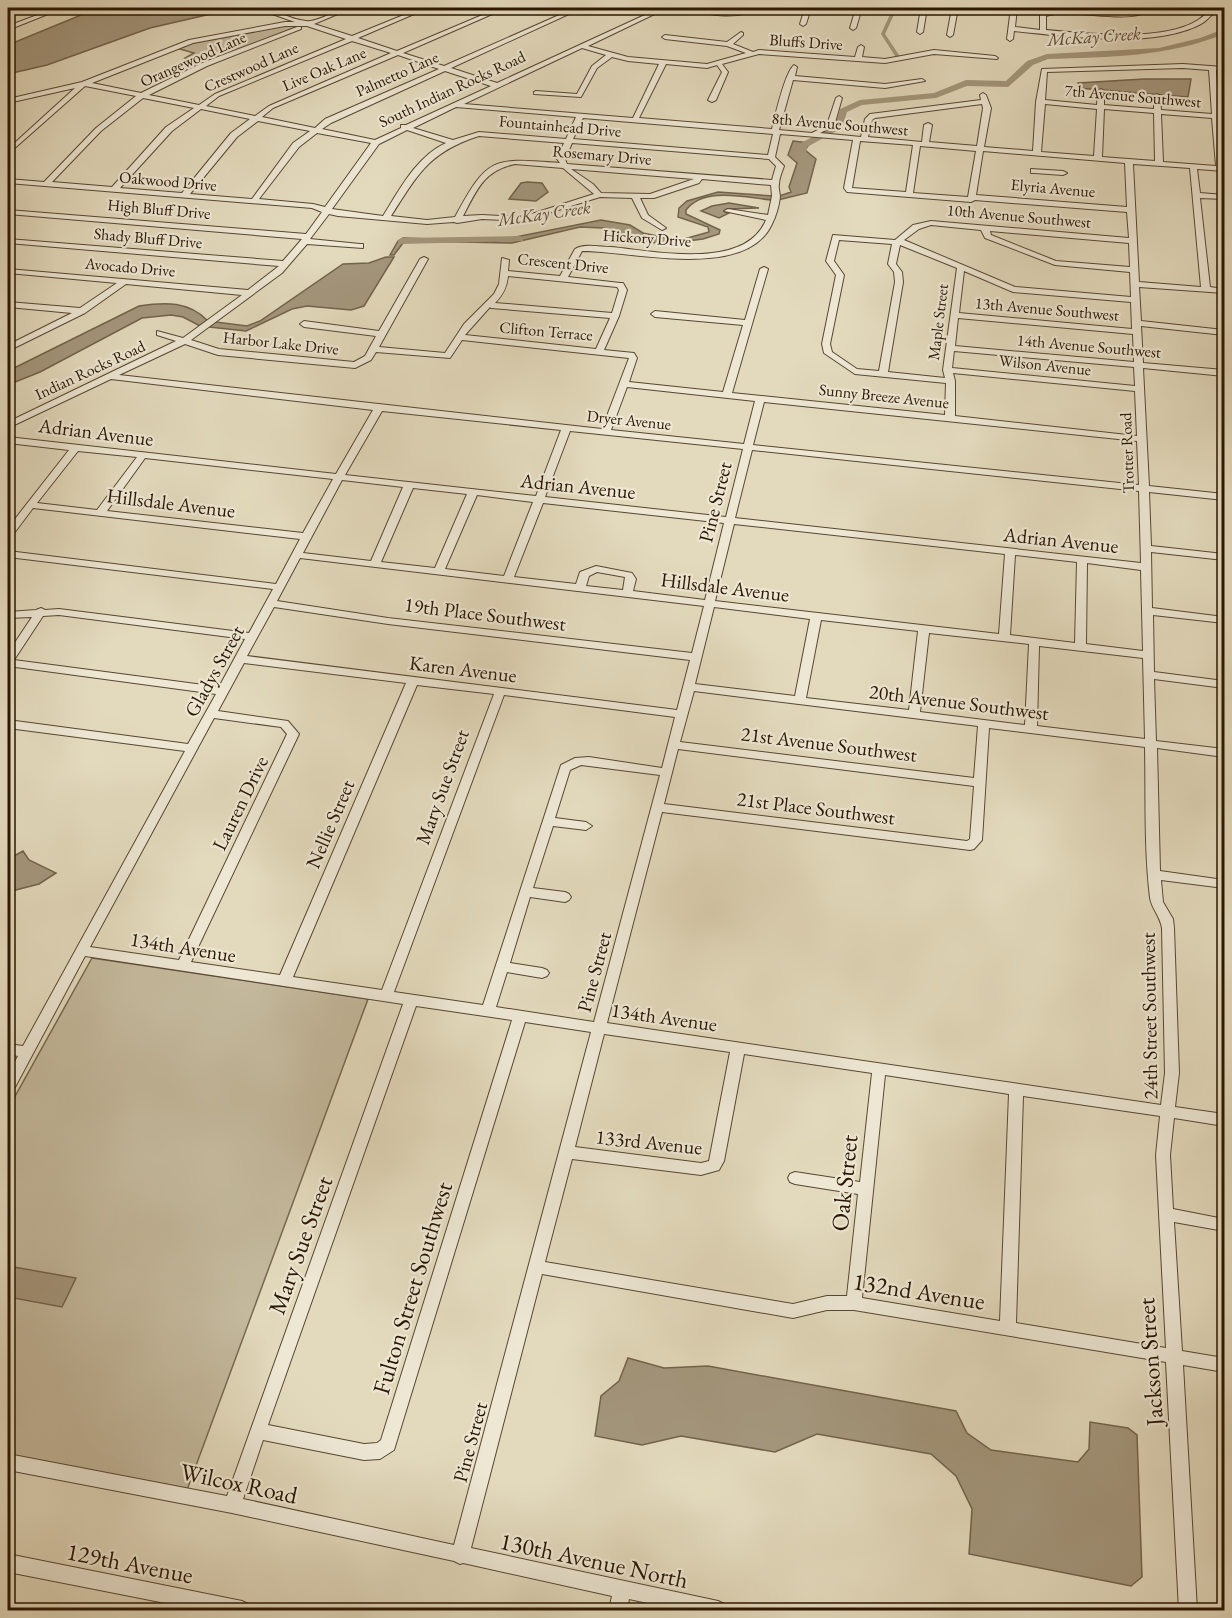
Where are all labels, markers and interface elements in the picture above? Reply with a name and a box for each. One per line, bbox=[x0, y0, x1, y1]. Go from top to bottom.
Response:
water label: McKay Creek bbox=[1046, 21, 1142, 52]
street label: Orangewood Lane bbox=[137, 26, 249, 92]
street label: Bluffs Drive bbox=[769, 29, 843, 55]
street label: Crestwood Lane bbox=[200, 37, 302, 97]
street label: Live Oak Lane bbox=[279, 42, 369, 96]
street label: South Indian Rocks Road bbox=[375, 45, 529, 132]
street label: Palmetto Lane bbox=[352, 46, 442, 102]
street label: 7th Avenue Southwest bbox=[1064, 80, 1202, 112]
street label: 8th Avenue Southwest bbox=[771, 108, 909, 140]
street label: Fountainhead Drive bbox=[498, 110, 622, 142]
street label: Rosemary Drive bbox=[552, 140, 652, 170]
street label: Oakwood Drive bbox=[118, 166, 218, 196]
street label: Elyria Avenue bbox=[1010, 174, 1096, 202]
street label: High Bluff Drive bbox=[107, 194, 211, 224]
water label: McKay Creek bbox=[495, 195, 592, 232]
street label: 10th Avenue Southwest bbox=[946, 199, 1092, 233]
street label: Shady Bluff Drive bbox=[93, 223, 203, 253]
street label: Hickory Drive bbox=[602, 224, 692, 252]
street label: Crescent Drive bbox=[516, 248, 610, 278]
street label: Avocado Drive bbox=[83, 253, 176, 281]
street label: Maple Street bbox=[923, 283, 953, 361]
street label: 13th Avenue Southwest bbox=[974, 292, 1120, 326]
street label: Clifton Terrace bbox=[498, 316, 594, 346]
street label: Harbor Lake Drive bbox=[222, 326, 340, 360]
street label: 14th Avenue Southwest bbox=[1016, 329, 1162, 363]
street label: Indian Rocks Road bbox=[32, 335, 149, 405]
street label: Wilson Avenue bbox=[998, 350, 1092, 380]
street label: Sunny Breeze Avenue bbox=[818, 379, 950, 413]
street label: Dryer Avenue bbox=[586, 405, 672, 435]
street label: Trotter Road bbox=[1115, 411, 1139, 494]
street label: Adrian Avenue bbox=[36, 412, 155, 452]
street label: Pine Street bbox=[692, 458, 738, 545]
street label: Adrian Avenue bbox=[518, 467, 637, 505]
street label: Hillsdale Avenue bbox=[105, 482, 237, 524]
street label: Adrian Avenue bbox=[1001, 521, 1120, 559]
street label: Hillsdale Avenue bbox=[659, 566, 791, 608]
street label: 19th Place Southwest bbox=[403, 591, 568, 637]
street label: Gladys Street bbox=[178, 620, 250, 721]
street label: Karen Avenue bbox=[408, 650, 518, 689]
street label: 20th Avenue Southwest bbox=[868, 678, 1051, 726]
street label: 21st Avenue Southwest bbox=[740, 720, 919, 768]
street label: Mary Sue Street bbox=[409, 725, 475, 848]
street label: Lauren Drive bbox=[206, 751, 274, 855]
street label: Nellie Street bbox=[300, 775, 361, 872]
street label: 21st Place Southwest bbox=[736, 785, 897, 831]
street label: 134th Avenue bbox=[128, 926, 238, 968]
street label: Pine Street bbox=[571, 928, 617, 1015]
street label: 24th Street Southwest bbox=[1135, 931, 1163, 1100]
street label: 134th Avenue bbox=[609, 997, 719, 1037]
street label: 133rd Avenue bbox=[594, 1123, 704, 1161]
street label: Oak Street bbox=[824, 1133, 865, 1233]
street label: Mary Sue Street bbox=[261, 1171, 339, 1318]
street label: Fulton Street Southwest bbox=[365, 1178, 459, 1398]
street label: 132nd Avenue bbox=[851, 1265, 987, 1317]
street label: Jackson Street bbox=[1130, 1296, 1170, 1429]
street label: Pine Street bbox=[447, 1398, 493, 1485]
street label: Wilcox Road bbox=[178, 1455, 301, 1511]
street label: 130th Avenue North bbox=[497, 1525, 691, 1595]
street label: 129th Avenue bbox=[64, 1536, 196, 1590]

